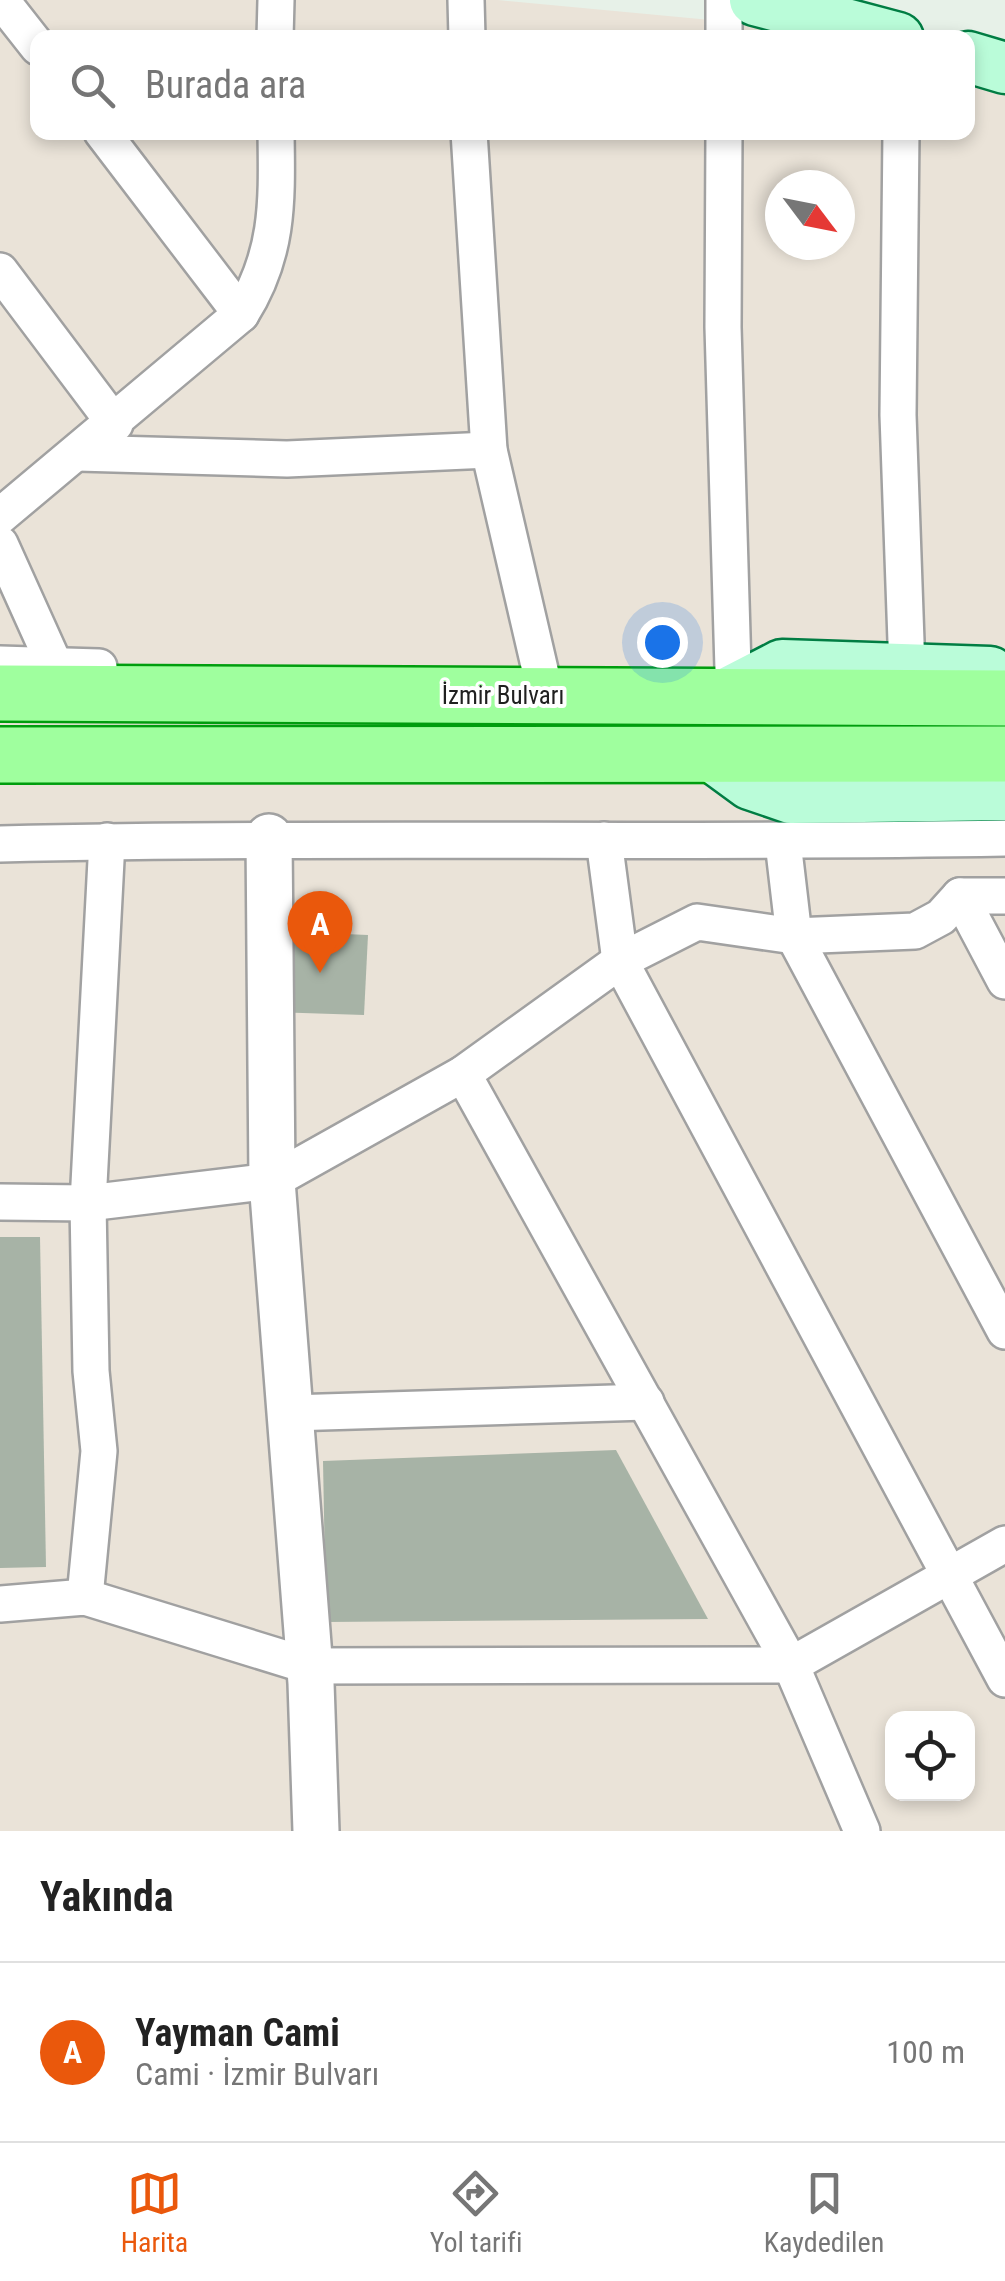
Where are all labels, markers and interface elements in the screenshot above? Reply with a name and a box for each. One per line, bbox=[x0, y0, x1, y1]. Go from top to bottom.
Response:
search box bbox=[30, 30, 975, 140]
icon: search bbox=[65, 58, 120, 113]
text: Burada ara bbox=[145, 63, 306, 107]
north arrow bbox=[765, 170, 855, 260]
your location bbox=[637, 617, 688, 668]
street label: İzmir Bulvarı bbox=[442, 681, 564, 710]
pin: A bbox=[288, 890, 352, 973]
map controls bbox=[885, 1711, 975, 1801]
button: locate bbox=[885, 1711, 975, 1801]
text: Yakında bbox=[40, 1872, 174, 1921]
text: Yayman Cami bbox=[135, 2011, 340, 2055]
text: A bbox=[63, 2033, 82, 2071]
text: 100 m bbox=[886, 2033, 965, 2071]
text: Cami · İzmir Bulvarı bbox=[135, 2055, 379, 2093]
tab: Harita bbox=[121, 2166, 188, 2259]
tab: Yol tarifi bbox=[430, 2166, 522, 2259]
tab: Kaydedilen bbox=[764, 2166, 884, 2259]

